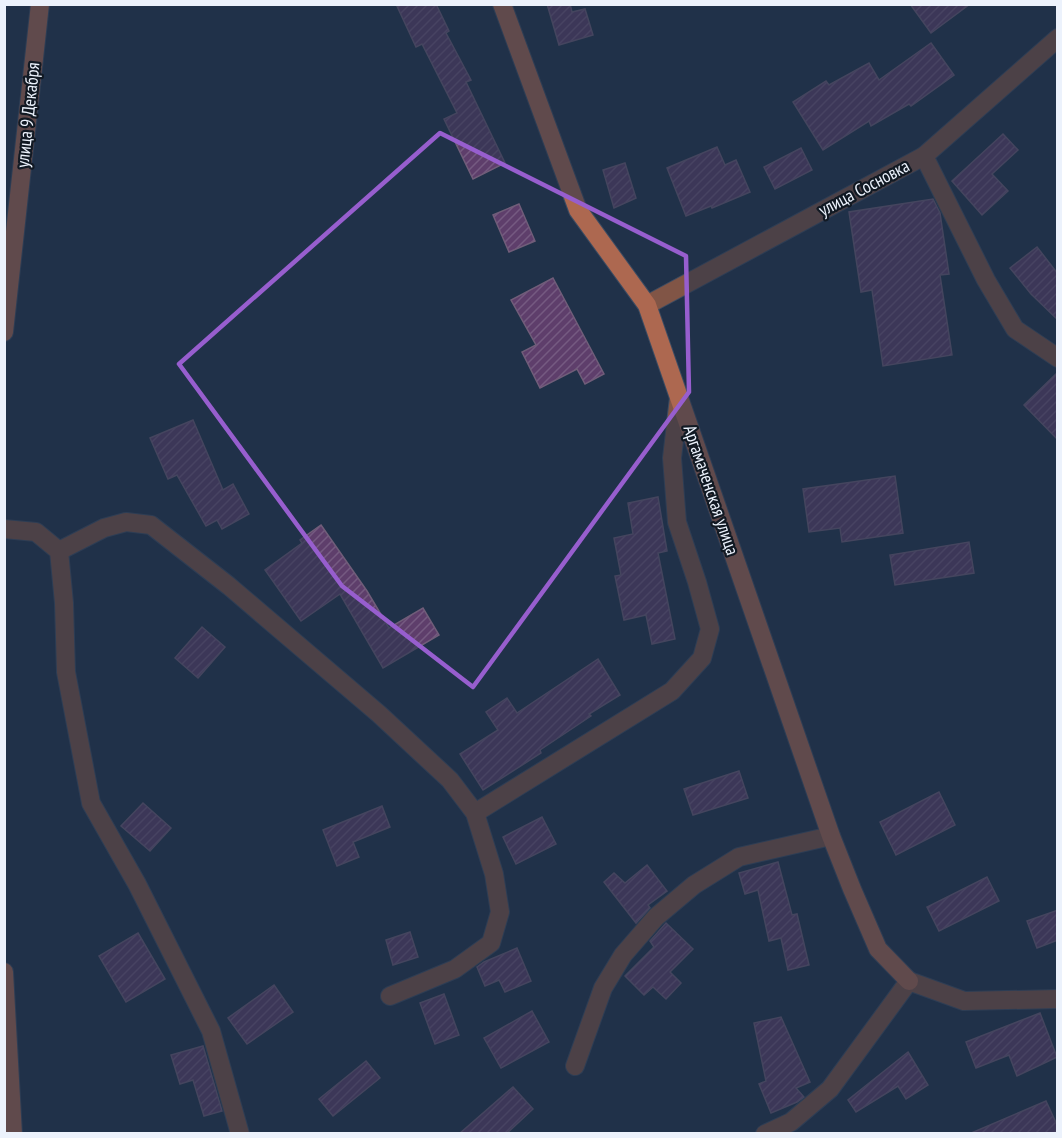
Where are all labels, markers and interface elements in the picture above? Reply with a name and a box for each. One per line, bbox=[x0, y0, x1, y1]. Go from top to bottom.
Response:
street label: улица 9 Декабря bbox=[11, 61, 44, 169]
street label: улица Сосновка bbox=[814, 154, 913, 221]
street label: Аргамаченская улица bbox=[678, 422, 744, 558]

